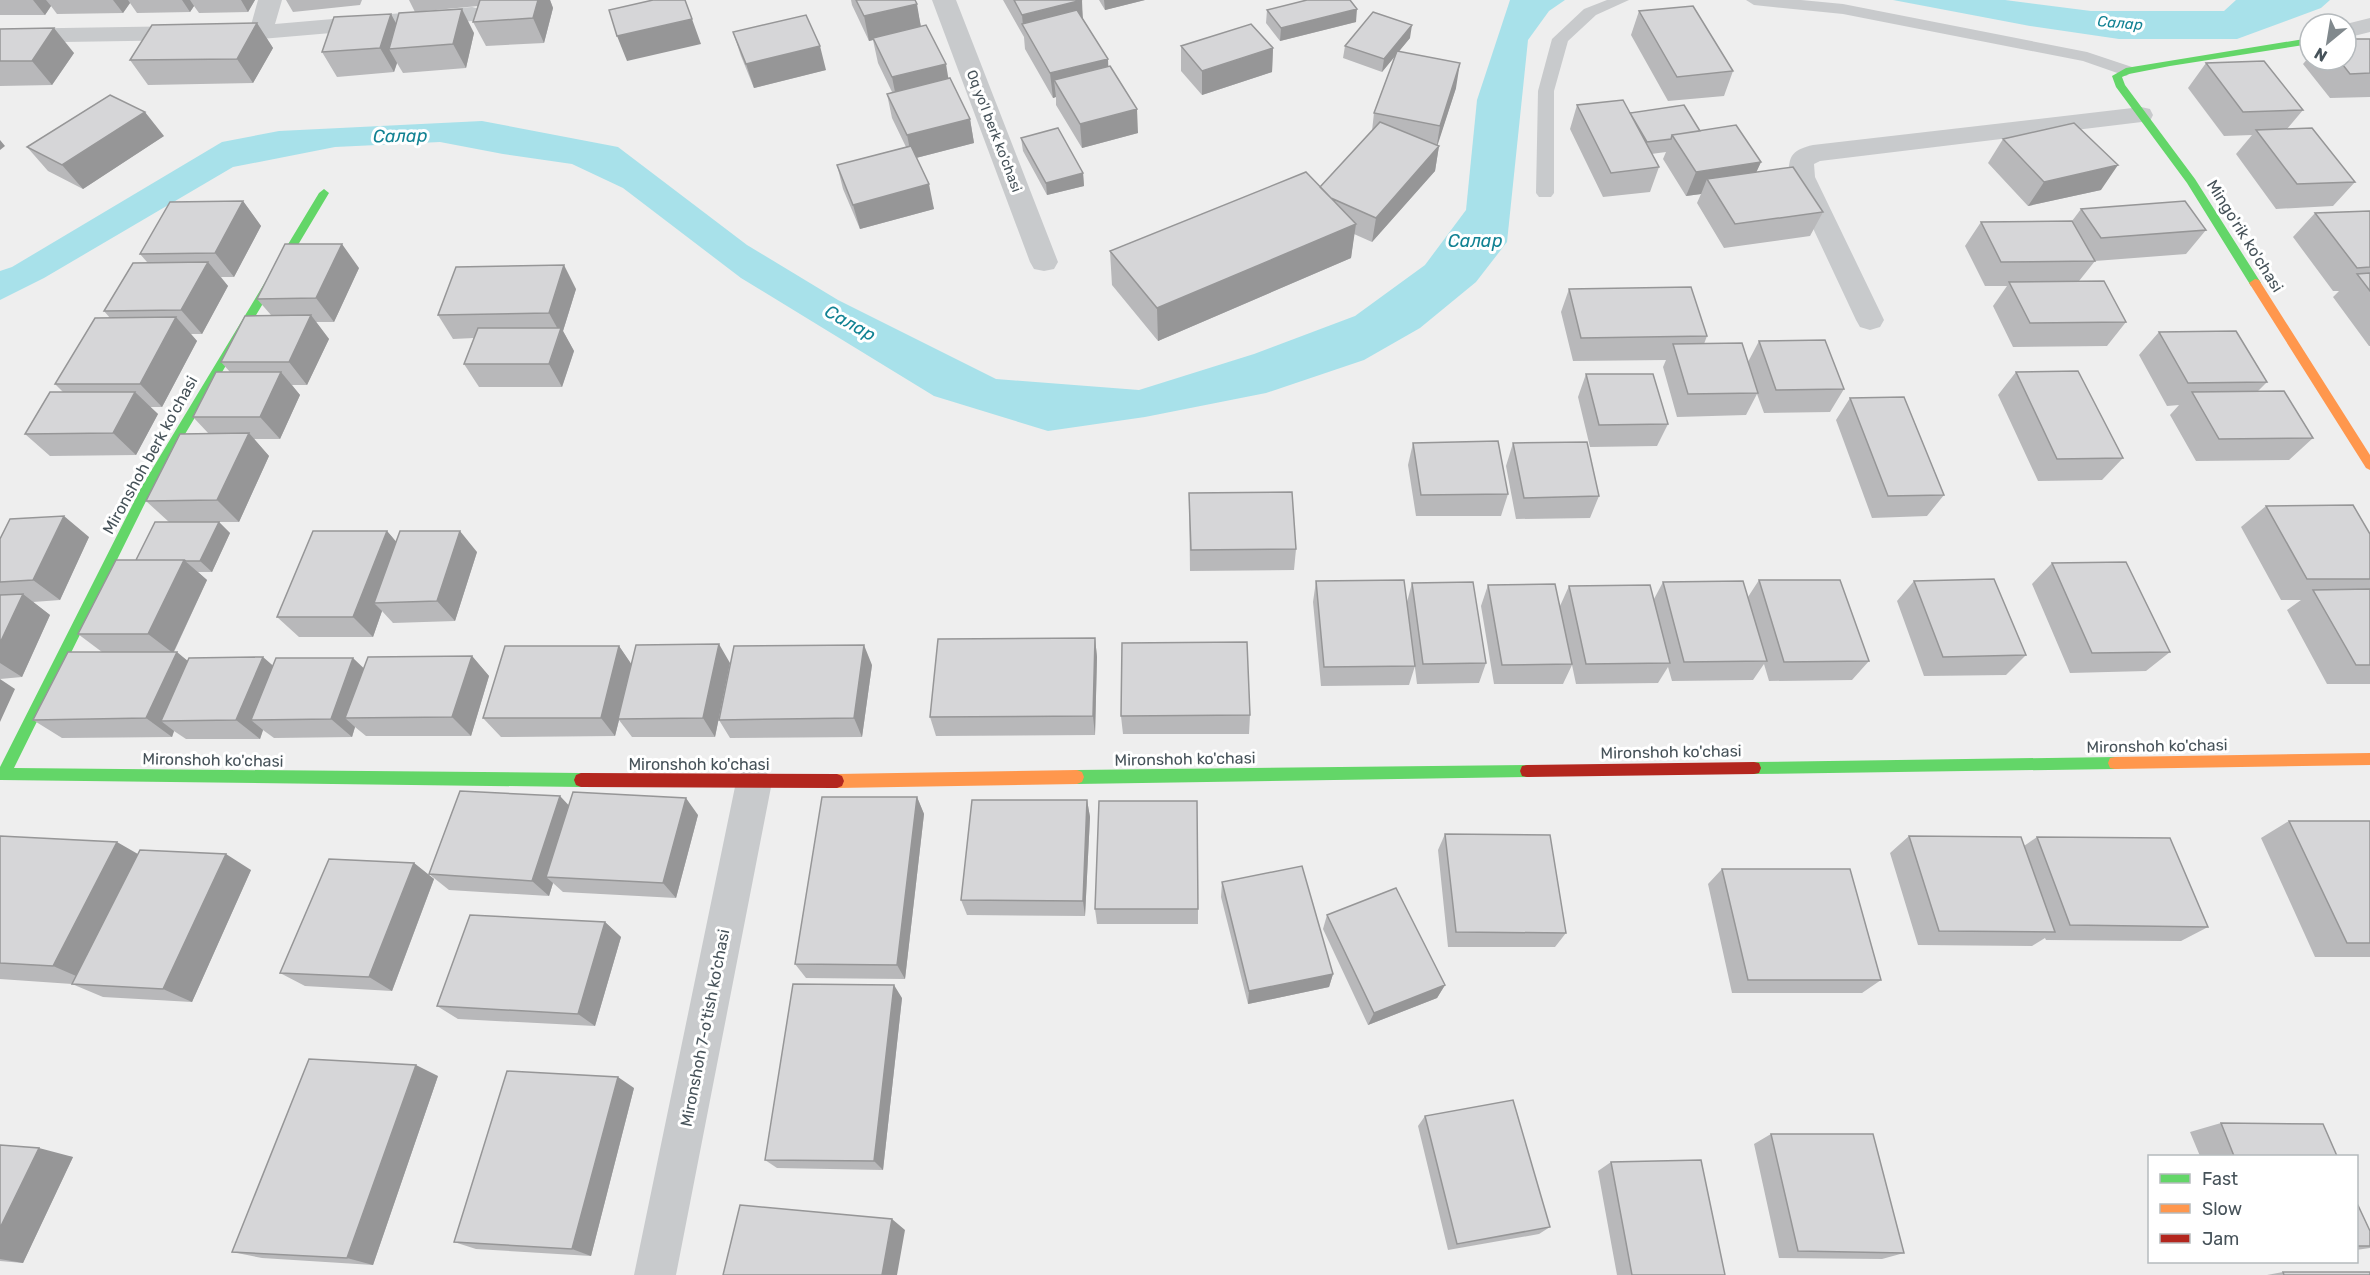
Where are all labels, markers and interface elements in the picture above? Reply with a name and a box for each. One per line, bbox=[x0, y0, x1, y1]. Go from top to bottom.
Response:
water label: Салар bbox=[2097, 12, 2143, 34]
north arrow bbox=[2298, 12, 2358, 72]
text: N bbox=[2311, 43, 2330, 66]
street label: Oq yo'l berk ko'chasi bbox=[963, 67, 1025, 195]
water label: Салар bbox=[373, 125, 428, 147]
street label: Mingo'rik ko'chasi bbox=[2203, 176, 2287, 296]
water label: Салар bbox=[1448, 230, 1502, 252]
water label: Салар bbox=[821, 300, 879, 346]
street label: Mironshoh berk ko'chasi bbox=[99, 373, 201, 537]
street label: Mironshoh ko'chasi bbox=[2086, 735, 2228, 757]
street label: Mironshoh ko'chasi bbox=[1600, 741, 1742, 763]
street label: Mironshoh ko'chasi bbox=[1114, 748, 1256, 770]
street label: Mironshoh ko'chasi bbox=[142, 749, 284, 771]
street label: Mironshoh ko'chasi bbox=[628, 755, 770, 774]
street label: Mironshoh 7-o'tish ko'chasi bbox=[677, 928, 733, 1128]
legend bbox=[2148, 1155, 2358, 1263]
text: Fast bbox=[2202, 1168, 2238, 1190]
text: Slow bbox=[2202, 1198, 2242, 1220]
text: Jam bbox=[2202, 1228, 2239, 1250]

